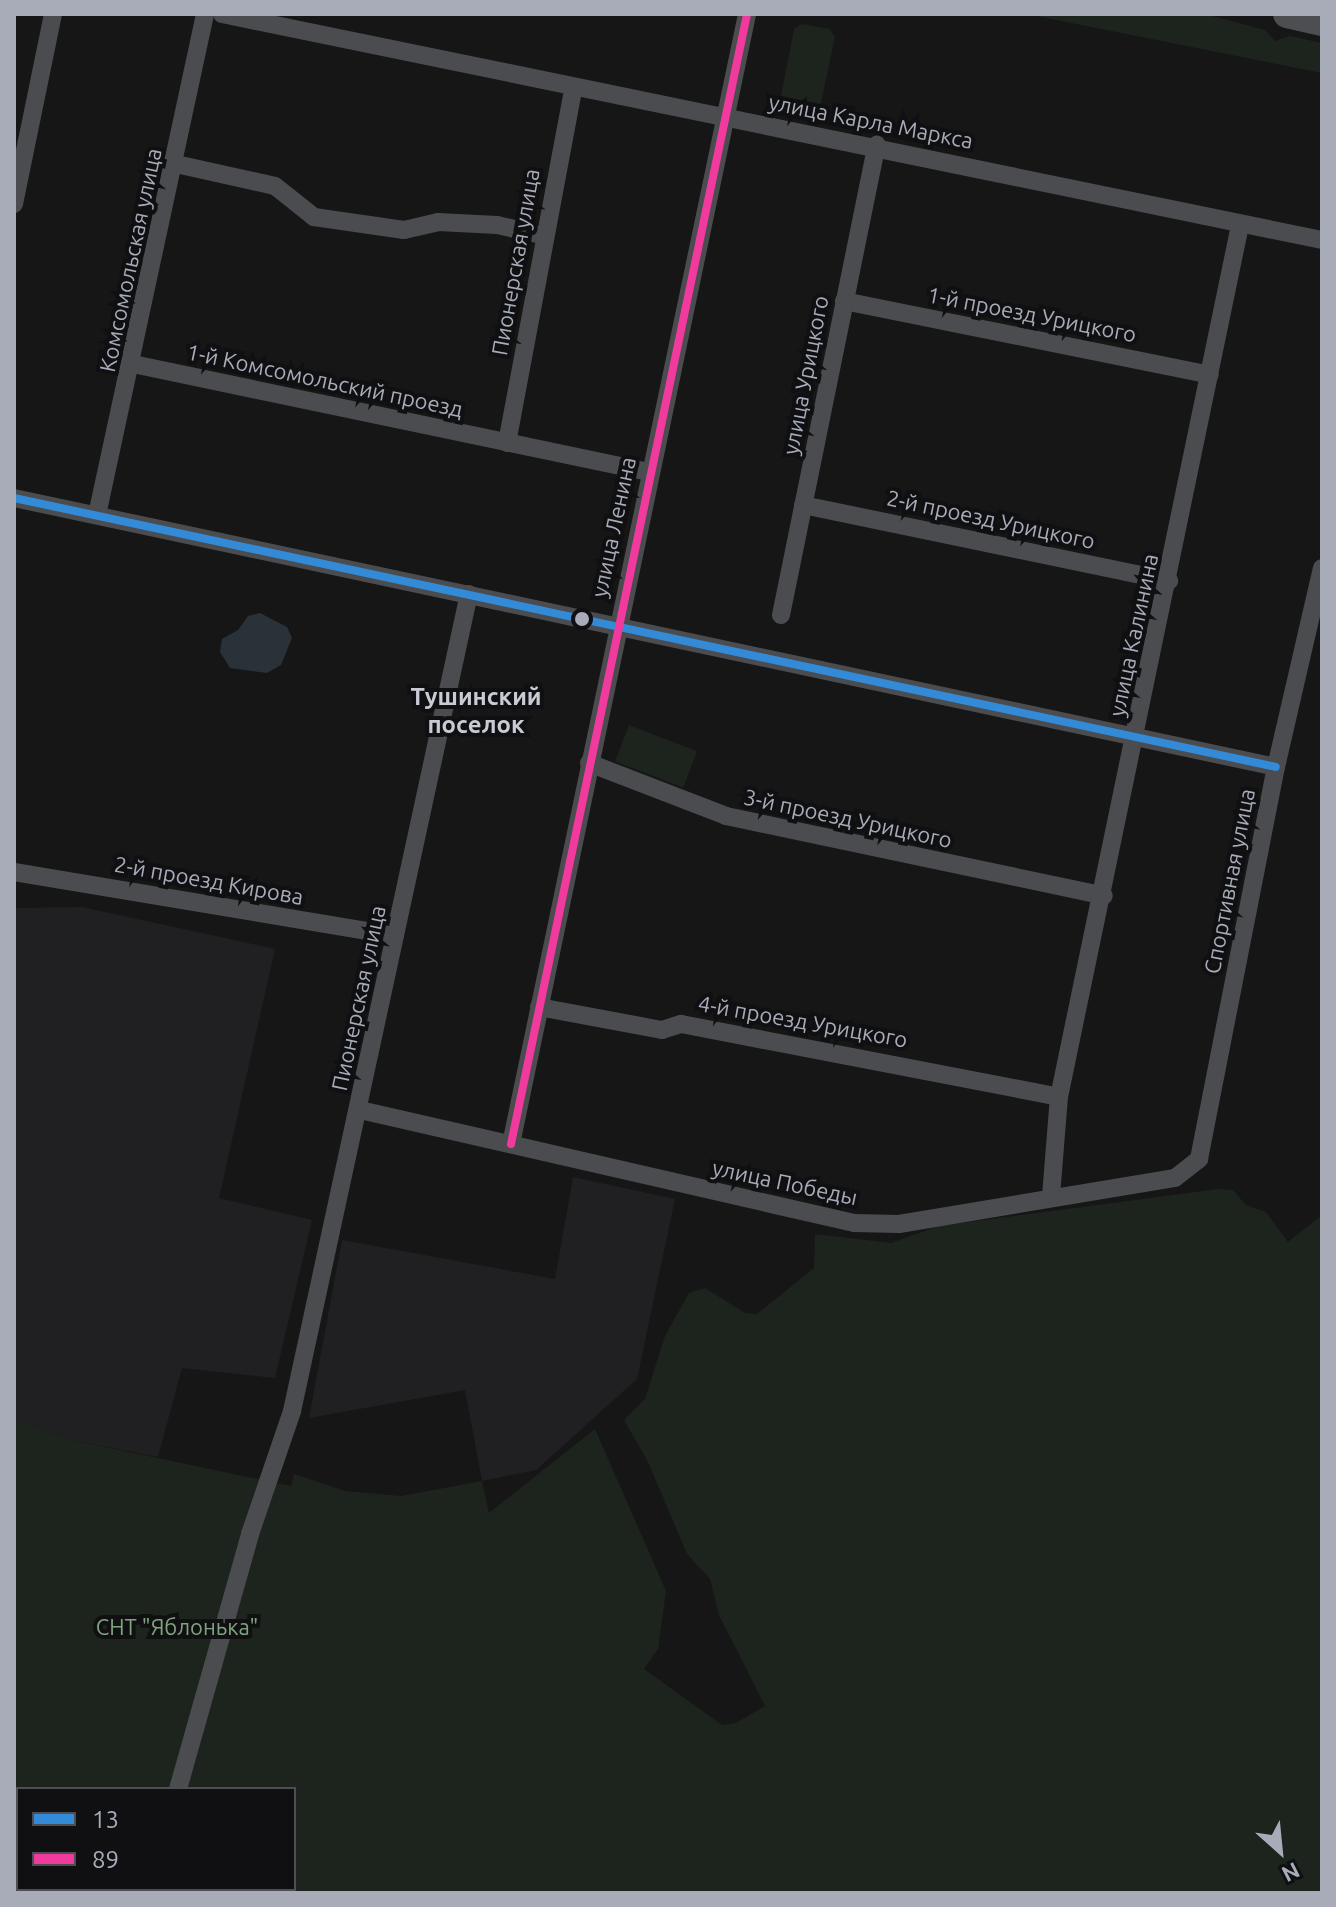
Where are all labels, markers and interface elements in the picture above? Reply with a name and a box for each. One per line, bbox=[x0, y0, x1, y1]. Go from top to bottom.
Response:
street label: улица Карла Маркса bbox=[766, 88, 976, 154]
street label: Комсомольская улица bbox=[93, 146, 167, 374]
street label: Пионерская улица bbox=[486, 167, 544, 357]
street label: 1-й проезд Урицкого bbox=[925, 281, 1139, 347]
street label: улица Урицкого bbox=[777, 293, 833, 457]
street label: 1-й Комсомольский проезд bbox=[185, 338, 465, 422]
street label: улица Ленина bbox=[585, 454, 641, 600]
street label: 2-й проезд Урицкого bbox=[884, 484, 1098, 554]
street label: улица Калинина bbox=[1103, 551, 1163, 719]
unlabelled marker bbox=[574, 611, 590, 627]
district label: Тушинский поселок bbox=[410, 683, 542, 739]
street label: 3-й проезд Урицкого bbox=[741, 783, 955, 853]
street label: Спортивная улица bbox=[1198, 786, 1260, 976]
street label: 2-й проезд Кирова bbox=[112, 850, 306, 910]
street label: Пионерская улица bbox=[325, 903, 391, 1093]
street label: 4-й проезд Урицкого bbox=[696, 990, 910, 1052]
street label: улица Победы bbox=[710, 1154, 860, 1210]
park label: СНТ "Яблонька" bbox=[96, 1614, 258, 1640]
legend bbox=[16, 1787, 296, 1891]
text: 13 bbox=[92, 1806, 119, 1833]
north arrow bbox=[1240, 1811, 1320, 1891]
text: 89 bbox=[92, 1846, 119, 1873]
text: N bbox=[1278, 1858, 1304, 1888]

